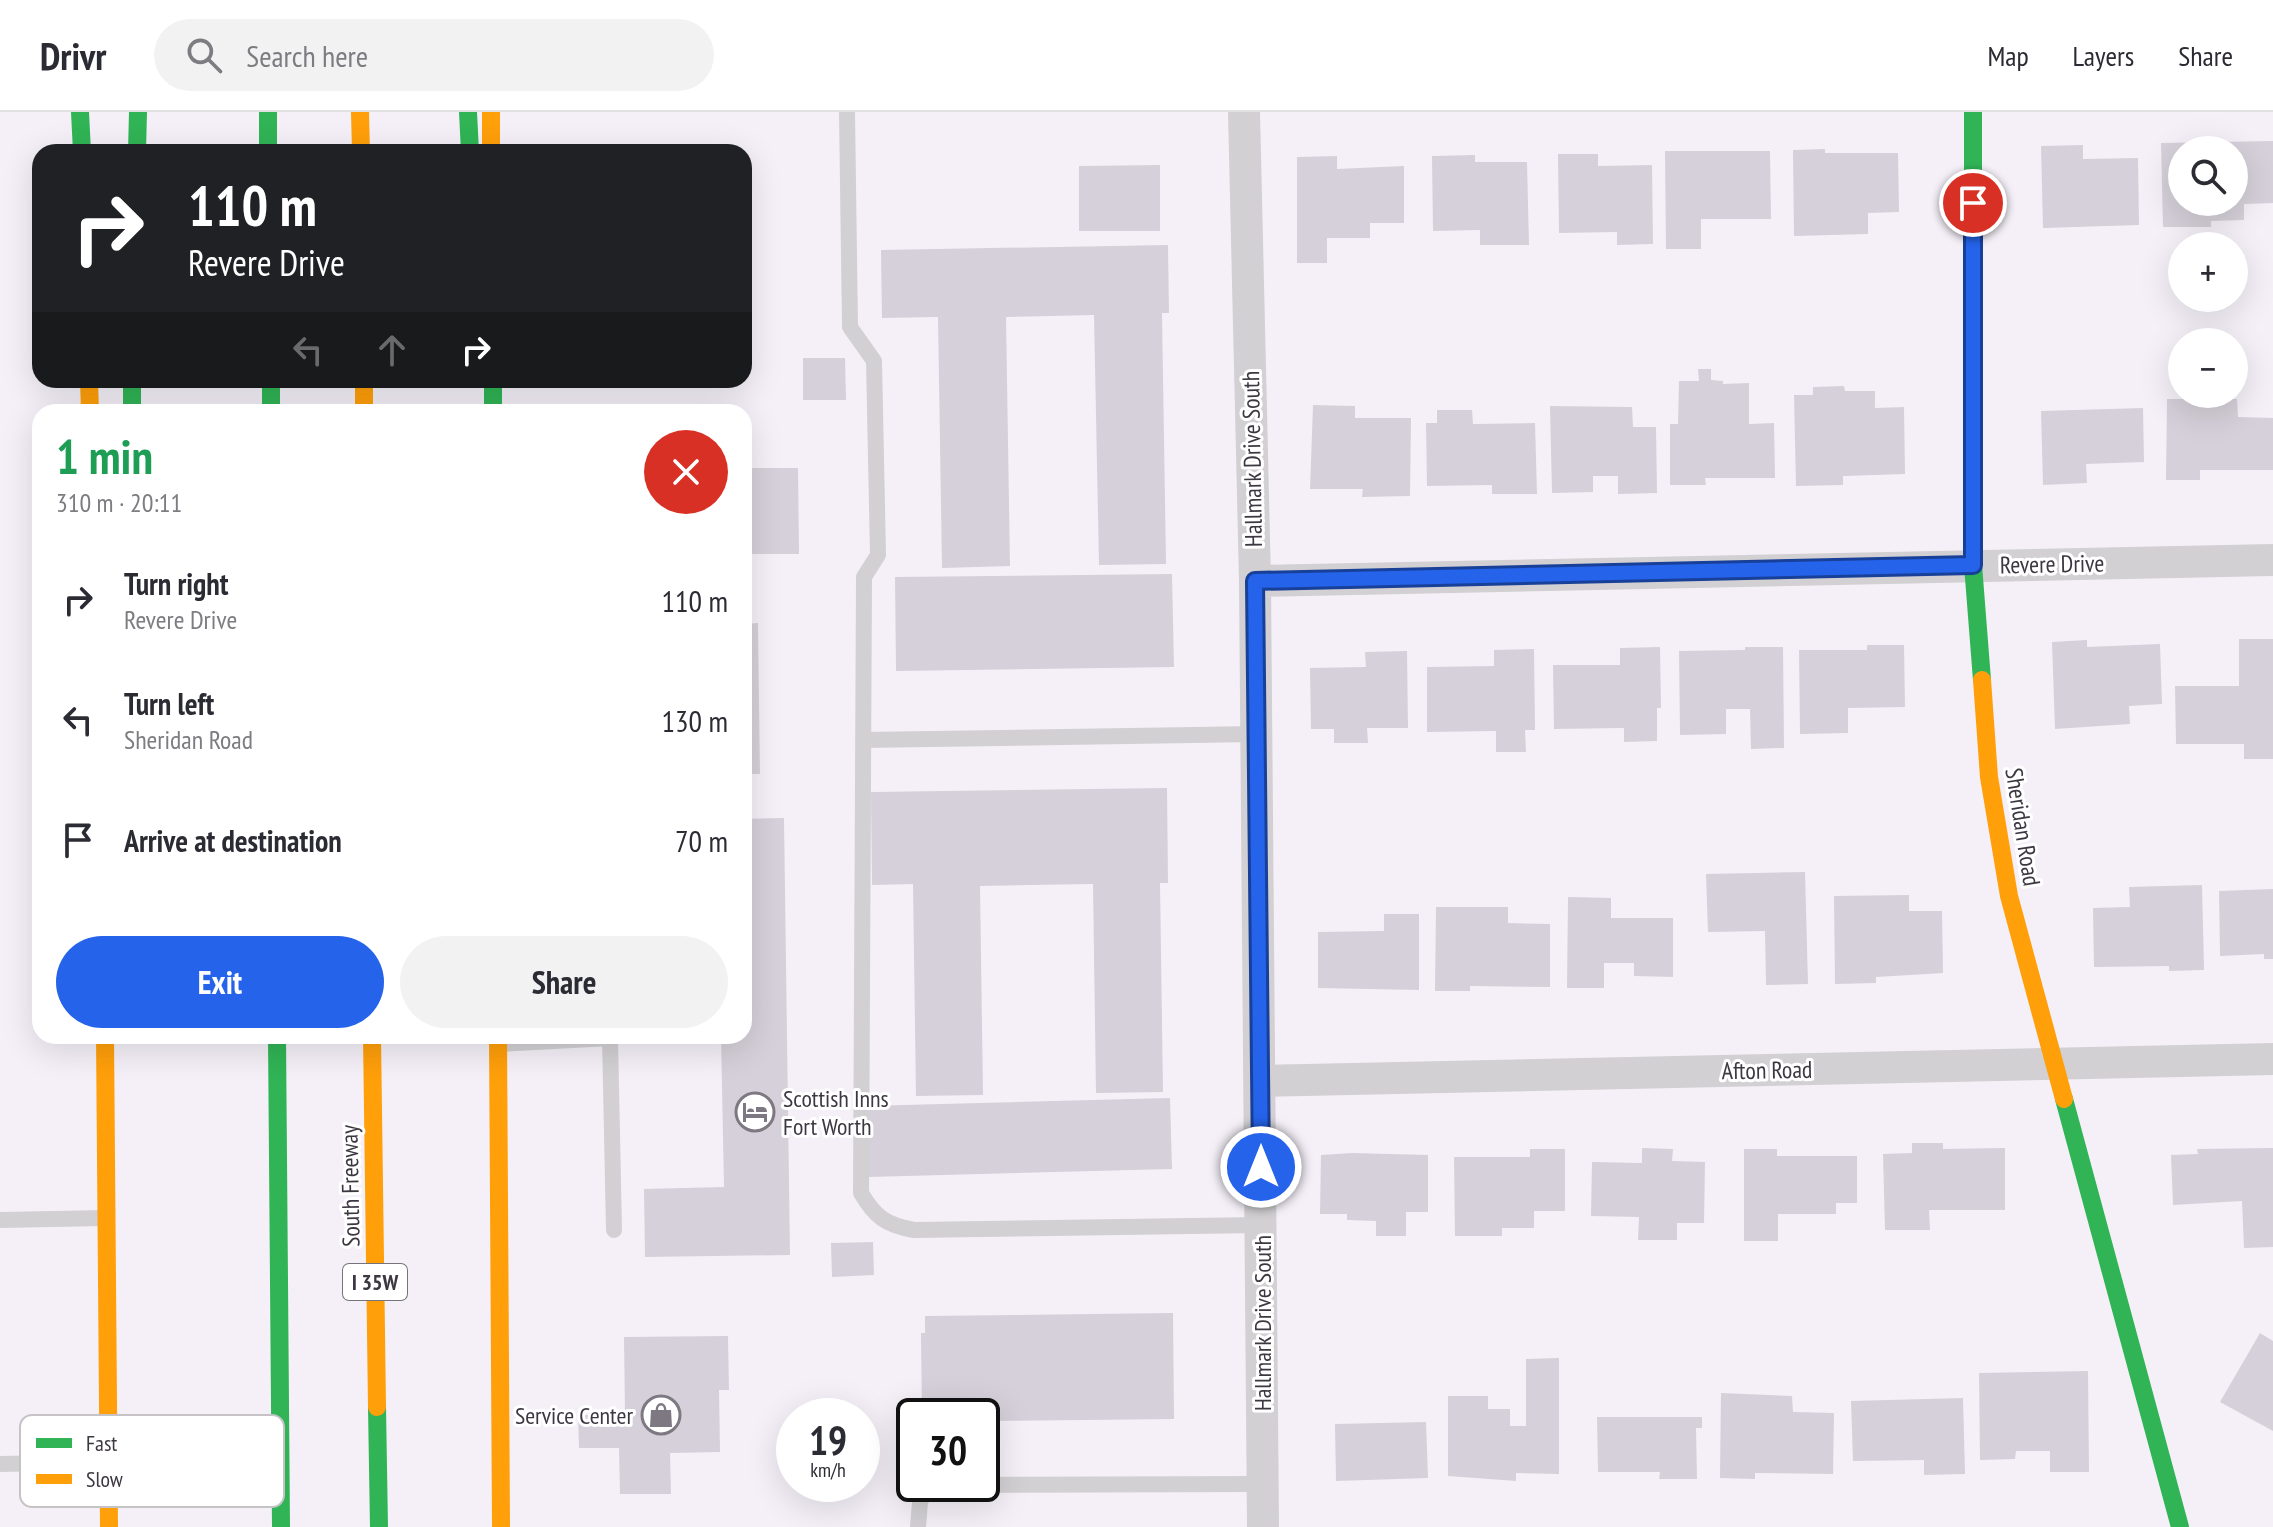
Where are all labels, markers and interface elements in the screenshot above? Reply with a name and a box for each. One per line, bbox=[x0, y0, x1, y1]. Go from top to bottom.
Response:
search box bbox=[154, 19, 714, 91]
text: Drivr bbox=[40, 31, 106, 80]
icon: search bbox=[182, 33, 226, 77]
text: Search here bbox=[246, 36, 368, 75]
text: Map bbox=[1987, 37, 2029, 74]
text: Layers bbox=[2073, 37, 2134, 74]
text: Share bbox=[2178, 37, 2233, 74]
map controls bbox=[2168, 136, 2248, 408]
button: search bbox=[2168, 136, 2248, 216]
text: 110 m bbox=[188, 169, 317, 241]
pin bbox=[1939, 169, 2007, 237]
icon: right bbox=[56, 176, 160, 280]
icon: arrive bbox=[1951, 181, 1995, 225]
button: + bbox=[2168, 232, 2248, 312]
text: Revere Drive bbox=[188, 239, 345, 286]
icon: left bbox=[286, 328, 330, 372]
icon: ahead bbox=[370, 328, 414, 372]
icon: right bbox=[454, 328, 498, 372]
button: − bbox=[2168, 328, 2248, 408]
street label: Hallmark Drive South bbox=[1235, 371, 1269, 547]
text: 1 min bbox=[56, 425, 153, 487]
button: close bbox=[644, 430, 728, 514]
text: 310 m · 20:11 bbox=[56, 486, 182, 519]
street label: Revere Drive bbox=[1999, 548, 2105, 580]
text: Turn right bbox=[124, 564, 228, 603]
icon: right bbox=[56, 578, 100, 622]
text: 110 m bbox=[662, 581, 728, 620]
text: Revere Drive bbox=[124, 603, 237, 636]
text: Turn left bbox=[124, 684, 214, 723]
icon: left bbox=[56, 698, 100, 742]
text: 130 m bbox=[662, 701, 728, 740]
text: Sheridan Road bbox=[124, 723, 253, 756]
street label: Sheridan Road bbox=[1998, 766, 2048, 888]
icon: arrive bbox=[56, 818, 100, 862]
text: Arrive at destination bbox=[124, 821, 342, 860]
text: 70 m bbox=[675, 821, 728, 860]
button: Exit bbox=[56, 936, 384, 1028]
button: Share bbox=[400, 936, 728, 1028]
street label: Afton Road bbox=[1721, 1054, 1813, 1086]
place label: Scottish Inns Fort Worth bbox=[783, 1083, 889, 1142]
hotel icon: Scottish Inns Fort Worth bbox=[734, 1091, 776, 1133]
street label: South Freeway bbox=[333, 1125, 367, 1247]
position arrow bbox=[1219, 1125, 1303, 1209]
street label: Hallmark Drive South bbox=[1247, 1235, 1278, 1411]
road number: I 35W bbox=[343, 1264, 407, 1300]
shop icon: Service Center bbox=[640, 1394, 682, 1436]
speed limit sign: 30 bbox=[896, 1398, 1000, 1502]
place label: Service Center bbox=[515, 1400, 633, 1431]
text: 19 bbox=[809, 1414, 847, 1466]
legend bbox=[20, 1415, 284, 1507]
text: Fast bbox=[86, 1429, 117, 1457]
text: km/h bbox=[810, 1457, 846, 1483]
text: Slow bbox=[86, 1465, 123, 1493]

